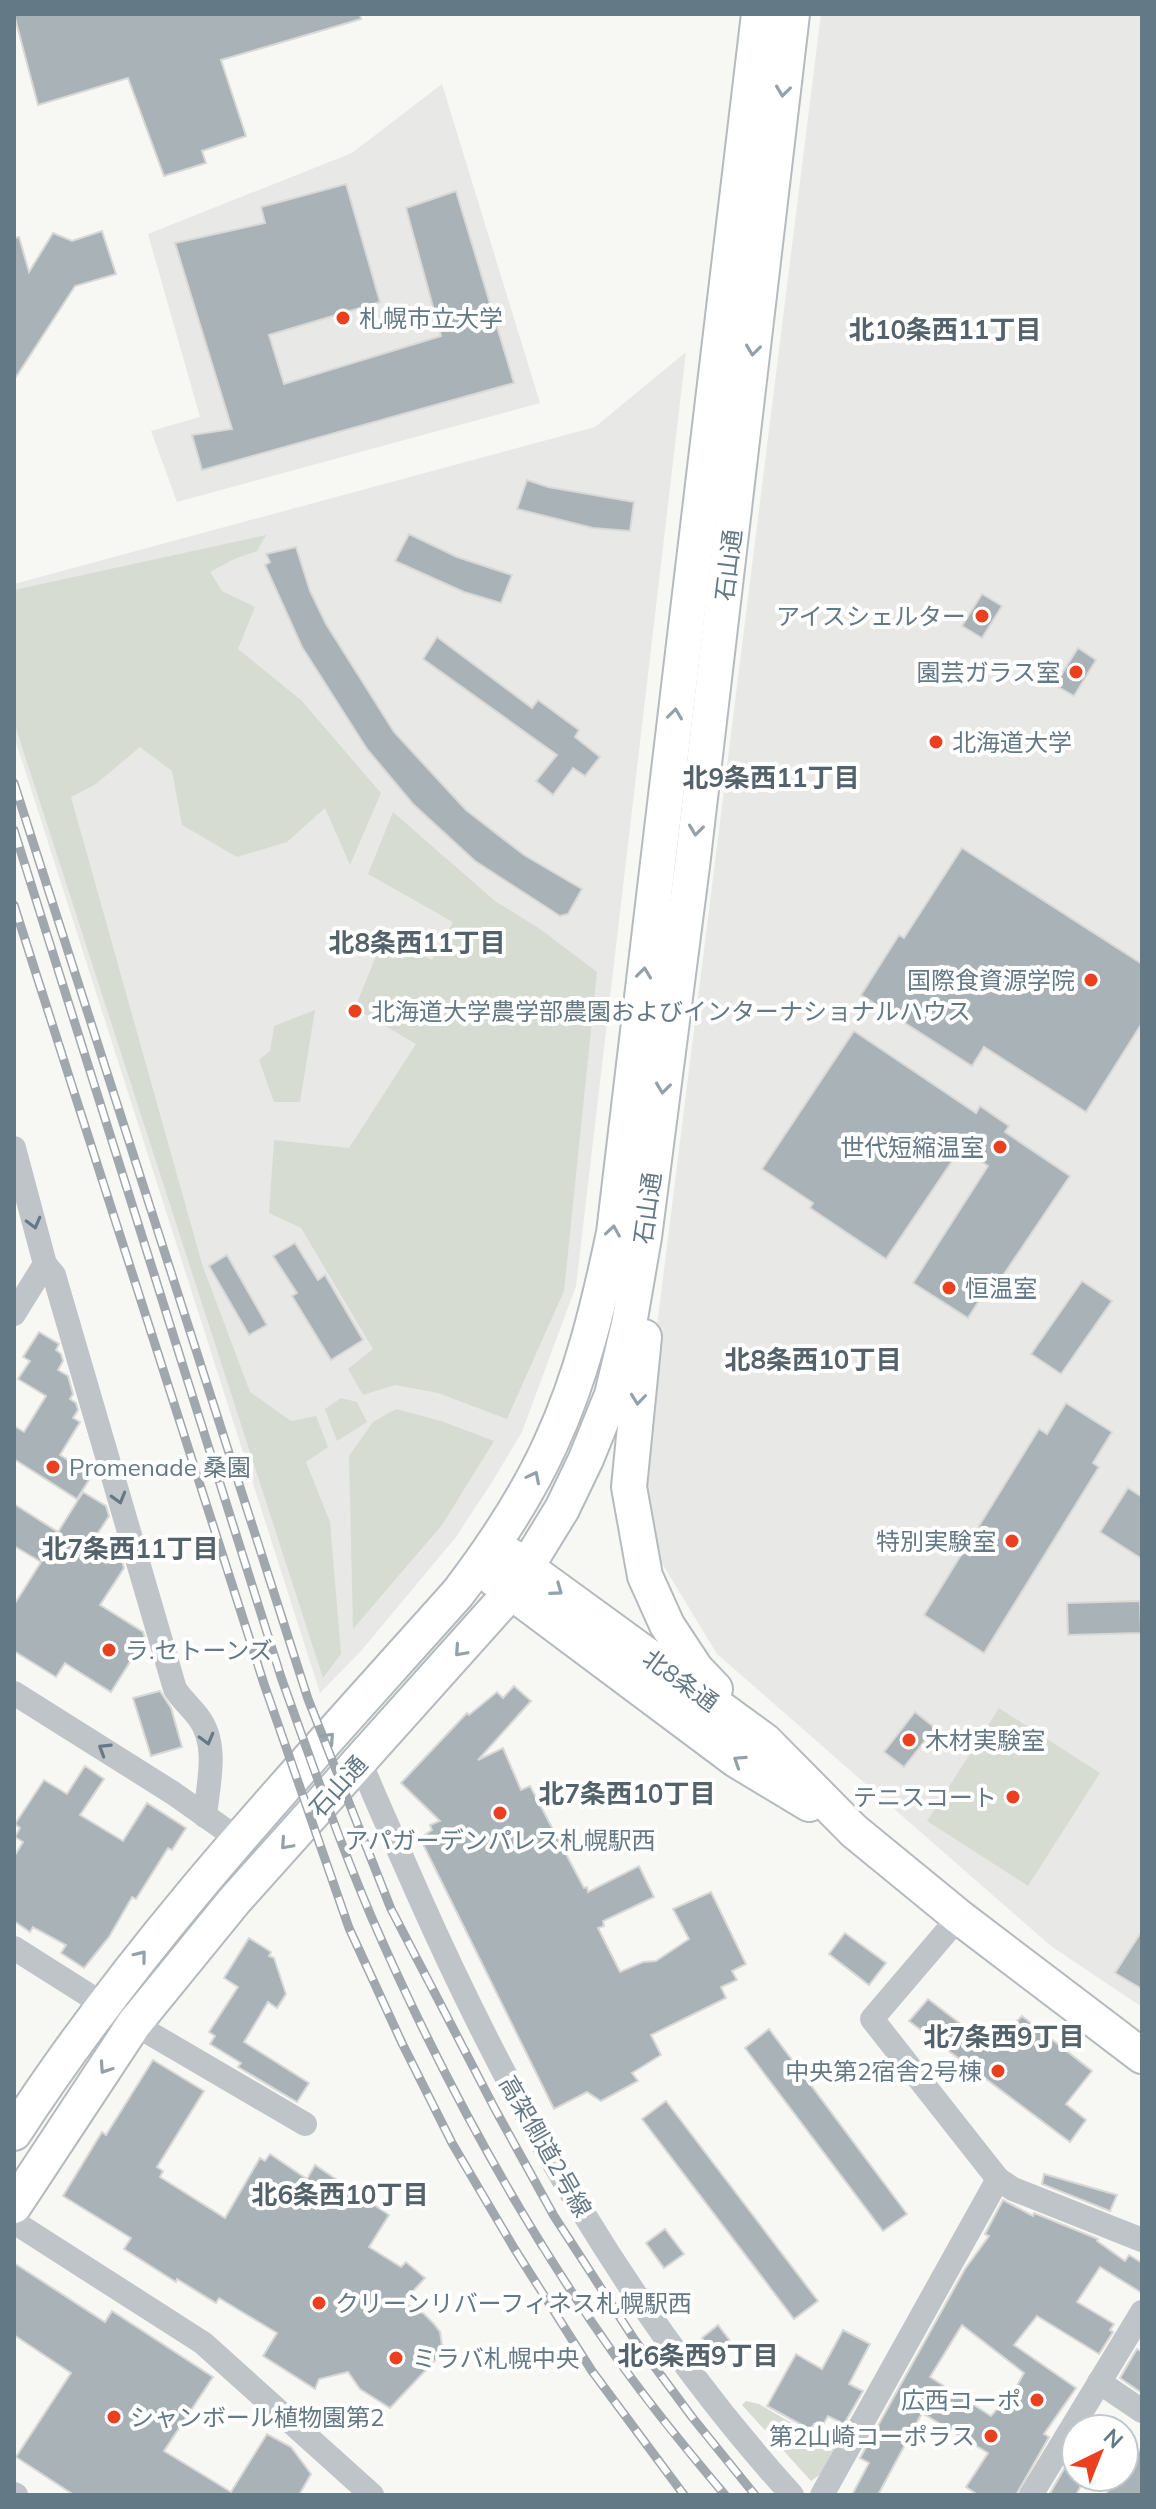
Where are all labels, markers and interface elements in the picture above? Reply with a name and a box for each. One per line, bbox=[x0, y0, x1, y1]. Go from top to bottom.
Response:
one-way arrow bbox=[775, 85, 792, 98]
place label: 札幌市立大学 bbox=[359, 303, 503, 333]
marker: 札幌市立大学 bbox=[334, 309, 352, 327]
district label: 北10条西11丁目 bbox=[849, 313, 1041, 346]
one-way arrow bbox=[745, 343, 762, 357]
street label: 石山通 bbox=[709, 527, 747, 603]
place label: アイスシェルター bbox=[776, 601, 966, 631]
marker: アイスシェルター bbox=[973, 607, 991, 625]
place label: 園芸ガラス室 bbox=[916, 657, 1060, 687]
marker: 園芸ガラス室 bbox=[1067, 663, 1085, 681]
one-way arrow bbox=[666, 708, 683, 721]
place label: 北海道大学 bbox=[952, 727, 1072, 757]
marker: 北海道大学 bbox=[927, 733, 945, 751]
district label: 北9条西11丁目 bbox=[683, 761, 859, 794]
one-way arrow bbox=[688, 824, 705, 837]
district label: 北8条西11丁目 bbox=[329, 926, 505, 959]
place label: 国際食資源学院 bbox=[907, 965, 1075, 995]
one-way arrow bbox=[636, 966, 653, 979]
marker: 国際食資源学院 bbox=[1082, 971, 1100, 989]
place label: 北海道大学農学部農園およびインターナショナルハウス bbox=[371, 996, 971, 1026]
marker: 北海道大学農学部農園およびインターナショナルハウス bbox=[346, 1002, 364, 1020]
one-way arrow bbox=[655, 1082, 672, 1095]
place label: 世代短縮温室 bbox=[840, 1132, 984, 1162]
marker: 世代短縮温室 bbox=[991, 1138, 1009, 1156]
street label: 石山通 bbox=[627, 1170, 667, 1246]
one-way arrow bbox=[25, 1216, 42, 1230]
one-way arrow bbox=[604, 1224, 621, 1238]
place label: 恒温室 bbox=[965, 1273, 1037, 1303]
marker: 恒温室 bbox=[940, 1279, 958, 1297]
district label: 北8条西10丁目 bbox=[725, 1343, 901, 1376]
one-way arrow bbox=[629, 1393, 646, 1406]
place label: Promenade 桑園 bbox=[69, 1452, 251, 1482]
marker: Promenade 桑園 bbox=[44, 1458, 62, 1476]
one-way arrow bbox=[524, 1471, 539, 1485]
one-way arrow bbox=[110, 1490, 126, 1504]
place label: 特別実験室 bbox=[876, 1526, 996, 1556]
district label: 北7条西11丁目 bbox=[42, 1532, 218, 1565]
marker: 特別実験室 bbox=[1003, 1532, 1021, 1550]
one-way arrow bbox=[549, 1580, 563, 1594]
place label: ラ.セトーンズ bbox=[125, 1635, 273, 1665]
marker: ラ.セトーンズ bbox=[100, 1641, 118, 1659]
one-way arrow bbox=[455, 1642, 470, 1657]
street label: 北8条通 bbox=[637, 1642, 725, 1718]
place label: 木材実験室 bbox=[925, 1725, 1045, 1755]
one-way arrow bbox=[198, 1731, 214, 1745]
marker: 木材実験室 bbox=[900, 1731, 918, 1749]
one-way arrow bbox=[319, 1732, 334, 1747]
one-way arrow bbox=[98, 1744, 113, 1759]
street label: 石山通 bbox=[303, 1749, 373, 1823]
one-way arrow bbox=[734, 1756, 748, 1771]
district label: 北7条西10丁目 bbox=[539, 1777, 715, 1810]
place label: テニスコート bbox=[853, 1782, 997, 1812]
marker: テニスコート bbox=[1004, 1788, 1022, 1806]
marker: アパガーデンパレス札幌駅西 bbox=[491, 1804, 509, 1822]
place label: アパガーデンパレス札幌駅西 bbox=[344, 1825, 656, 1855]
one-way arrow bbox=[281, 1834, 295, 1849]
one-way arrow bbox=[132, 1950, 146, 1965]
district label: 北7条西9丁目 bbox=[923, 2020, 1085, 2053]
place label: 中央第2宿舎2号棟 bbox=[785, 2056, 982, 2086]
one-way arrow bbox=[100, 2059, 115, 2074]
marker: 中央第2宿舎2号棟 bbox=[989, 2062, 1007, 2080]
street label: 高架側道2号線 bbox=[493, 2070, 599, 2222]
district label: 北6条西10丁目 bbox=[252, 2178, 428, 2211]
place label: クリーンリバーフィネス札幌駅西 bbox=[335, 2288, 692, 2318]
marker: クリーンリバーフィネス札幌駅西 bbox=[310, 2294, 328, 2312]
district label: 北6条西9丁目 bbox=[617, 2339, 779, 2372]
place label: ミラバ札幌中央 bbox=[412, 2343, 580, 2373]
marker: ミラバ札幌中央 bbox=[387, 2349, 405, 2367]
place label: 広西コーポ bbox=[901, 2385, 1021, 2415]
marker: 広西コーポ bbox=[1028, 2391, 1046, 2409]
place label: シャンボール植物園第2 bbox=[130, 2402, 384, 2432]
marker: シャンボール植物園第2 bbox=[105, 2408, 123, 2426]
north arrow bbox=[1060, 2413, 1140, 2493]
place label: 第2山崎コーポラス bbox=[769, 2421, 975, 2451]
text: N bbox=[1098, 2422, 1129, 2454]
marker: 第2山崎コーポラス bbox=[982, 2427, 1000, 2445]

